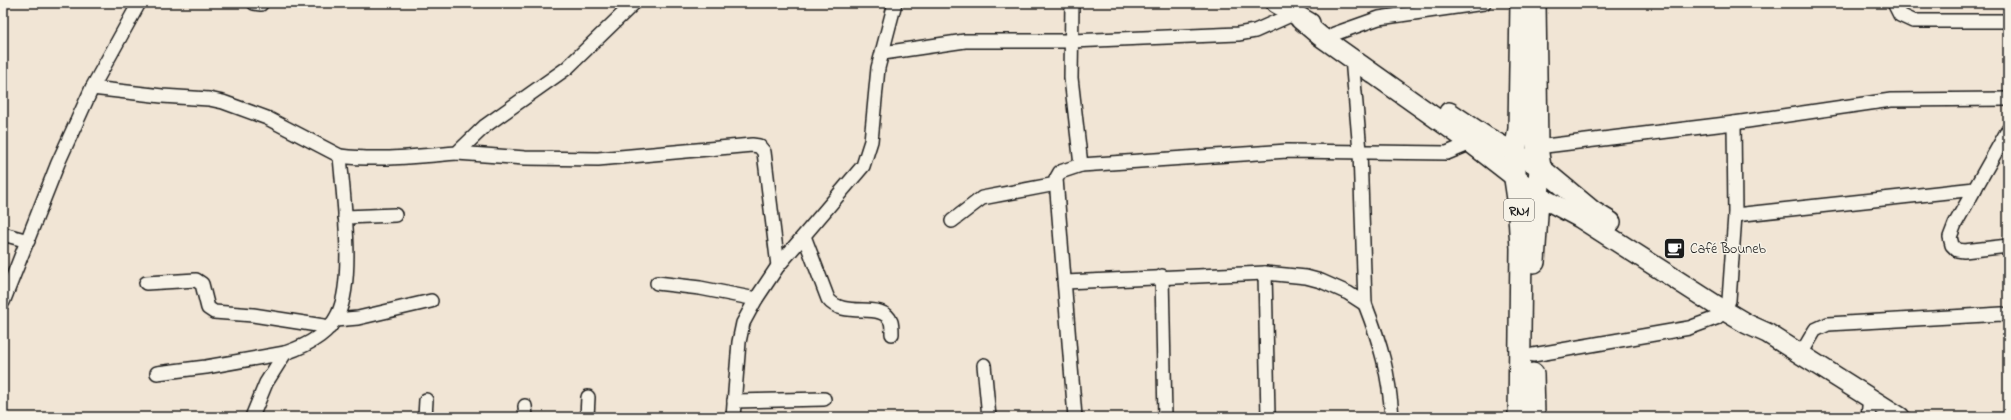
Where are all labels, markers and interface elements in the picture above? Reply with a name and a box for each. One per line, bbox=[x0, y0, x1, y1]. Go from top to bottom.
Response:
road number: RN1 bbox=[1504, 199, 1534, 221]
cafe icon: Café Bouneb bbox=[1661, 235, 1687, 261]
place label: Café Bouneb bbox=[1690, 239, 1767, 260]

